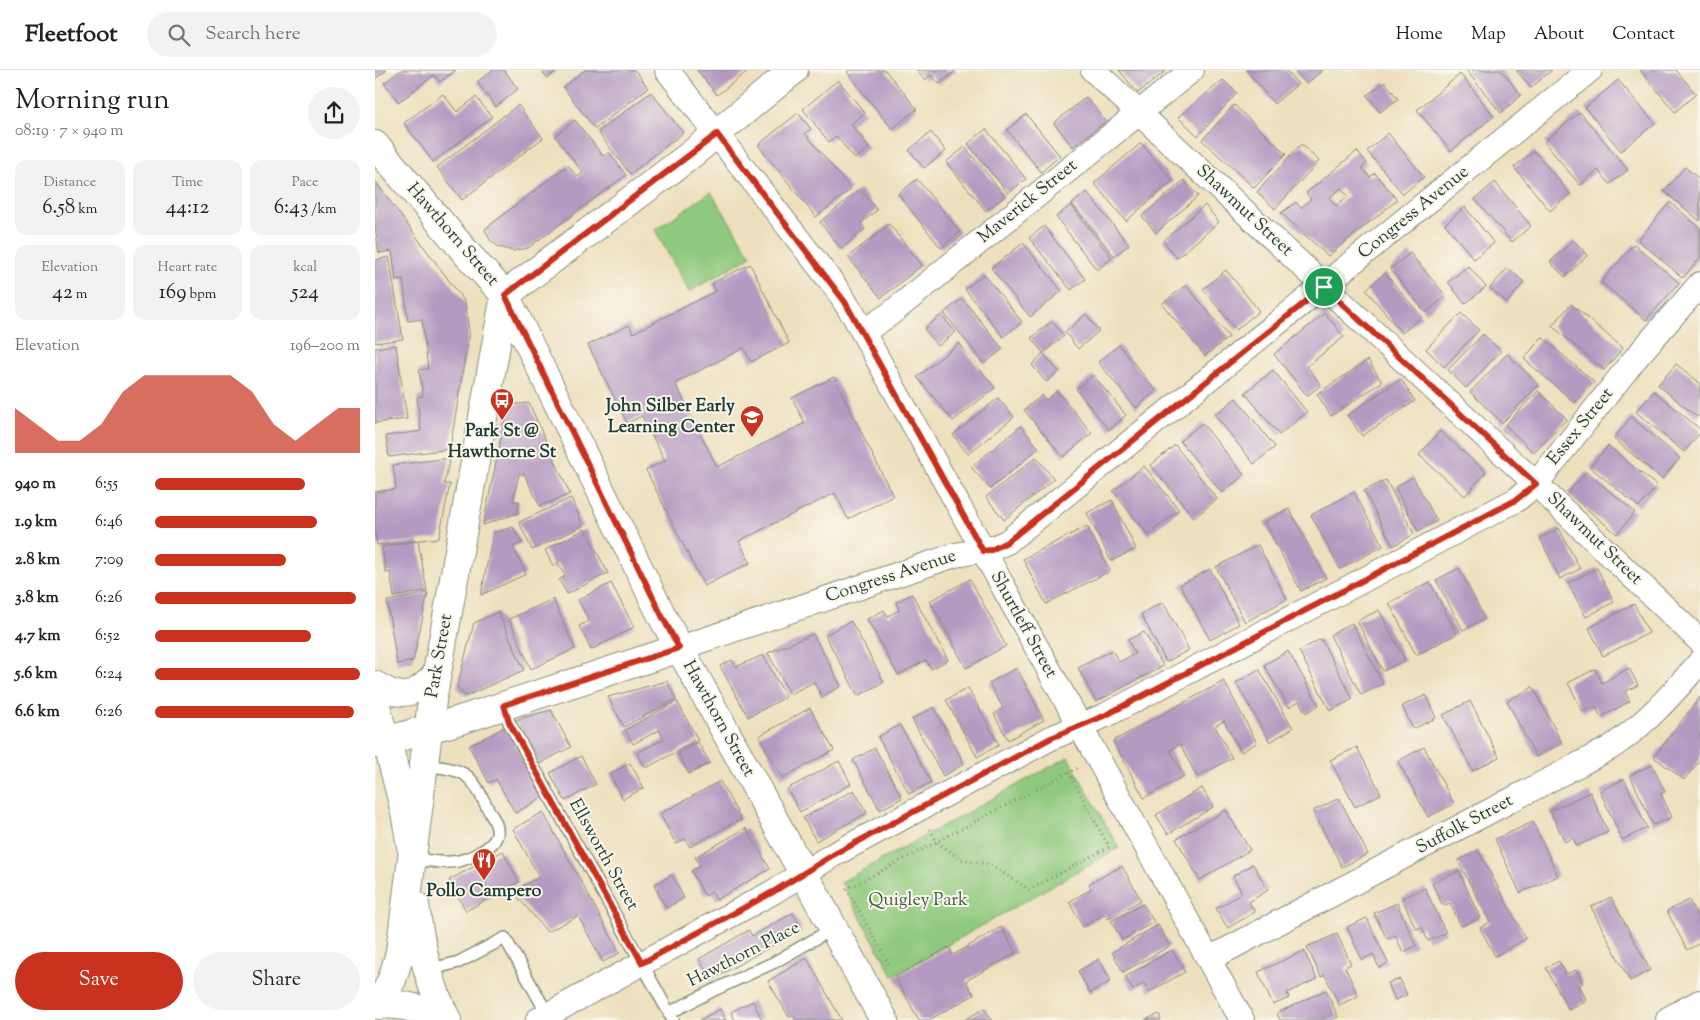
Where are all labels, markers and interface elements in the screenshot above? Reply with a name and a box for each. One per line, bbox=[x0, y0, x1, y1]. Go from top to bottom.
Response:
search box bbox=[147, 12, 497, 57]
text: Fleetfoot bbox=[25, 18, 117, 52]
icon: search bbox=[165, 21, 193, 49]
text: Search here bbox=[205, 21, 301, 48]
text: Home bbox=[1396, 22, 1443, 48]
text: Map bbox=[1471, 22, 1506, 48]
text: About bbox=[1534, 22, 1584, 48]
text: Contact bbox=[1612, 22, 1675, 48]
text: Morning run bbox=[15, 81, 170, 121]
button: share bbox=[308, 87, 360, 139]
text: 08:19 · 7 × 940 m bbox=[15, 120, 124, 143]
street label: Maverick Street bbox=[972, 154, 1084, 250]
street label: Shawmut Street bbox=[1190, 159, 1298, 263]
street label: Congress Avenue bbox=[1353, 160, 1475, 266]
text: Distance bbox=[43, 173, 96, 193]
text: Time bbox=[172, 173, 203, 193]
text: Pace bbox=[292, 173, 319, 193]
street label: Hawthorn Street bbox=[400, 177, 504, 293]
text: 6.58 bbox=[42, 193, 75, 223]
text: 44:12 bbox=[166, 193, 209, 223]
text: 6:43 bbox=[274, 193, 308, 223]
text: km bbox=[75, 200, 97, 220]
text: /km bbox=[308, 200, 337, 220]
text: Elevation bbox=[41, 258, 98, 278]
text: Heart rate bbox=[158, 258, 217, 278]
text: kcal bbox=[293, 258, 317, 278]
pin bbox=[1303, 266, 1345, 308]
icon: arrive bbox=[1310, 273, 1338, 301]
text: 42 bbox=[52, 278, 73, 308]
text: 169 bbox=[159, 278, 186, 308]
text: 524 bbox=[291, 278, 319, 308]
text: m bbox=[73, 285, 87, 305]
text: bpm bbox=[186, 285, 216, 305]
text: Elevation bbox=[15, 335, 80, 358]
text: 196–200 m bbox=[290, 335, 360, 358]
street label: Essex Street bbox=[1542, 383, 1620, 471]
bus stop icon: Park St @ Hawthorne St bbox=[489, 387, 515, 421]
place label: John Silber Early Learning Center bbox=[604, 394, 735, 441]
school or university icon: John Silber Early Learning Center bbox=[739, 404, 765, 438]
place label: Park St @ Hawthorne St bbox=[448, 419, 557, 466]
text: 940 m bbox=[15, 473, 56, 496]
text: 6:55 bbox=[95, 473, 118, 496]
street label: Shawmut Street bbox=[1540, 486, 1648, 592]
text: 1.9 km bbox=[15, 511, 57, 534]
text: 6:46 bbox=[95, 511, 123, 534]
street label: Congress Avenue bbox=[822, 544, 960, 610]
text: 2.8 km bbox=[15, 549, 60, 572]
text: 7:09 bbox=[95, 549, 123, 572]
street label: Shurtleff Street bbox=[983, 567, 1063, 683]
text: 3.8 km bbox=[15, 587, 59, 610]
text: 6:26 bbox=[95, 587, 122, 610]
street label: Park Street bbox=[420, 612, 460, 700]
text: 4.7 km bbox=[15, 625, 60, 648]
text: 6:52 bbox=[95, 625, 120, 648]
street label: Hawthorn Street bbox=[675, 656, 761, 782]
text: 5.6 km bbox=[15, 663, 58, 686]
text: 6:24 bbox=[95, 663, 123, 686]
text: 6.6 km bbox=[15, 701, 60, 724]
text: 6:26 bbox=[95, 701, 122, 724]
street label: Suffolk Street bbox=[1412, 788, 1518, 862]
street label: Ellsworth Street bbox=[561, 794, 645, 916]
restaurant icon: Pollo Campero bbox=[471, 847, 497, 881]
place label: Pollo Campero bbox=[427, 879, 542, 905]
park label: Quigley Park bbox=[868, 888, 968, 914]
street label: Hawthorn Place bbox=[683, 915, 805, 995]
button: Save bbox=[15, 952, 183, 1010]
button: Share bbox=[193, 952, 360, 1010]

